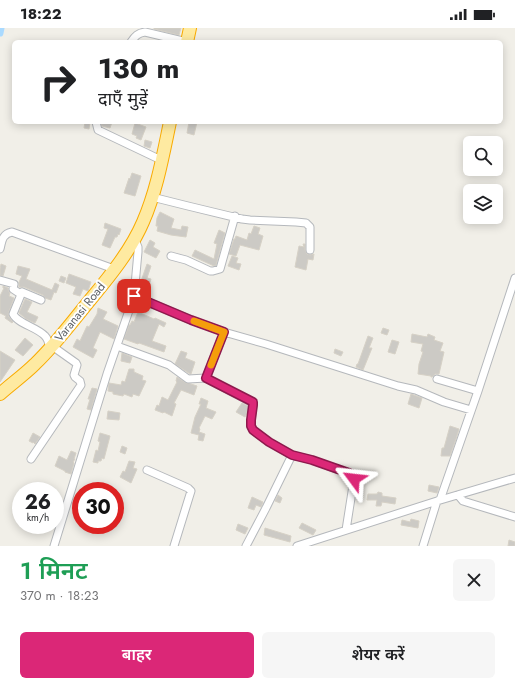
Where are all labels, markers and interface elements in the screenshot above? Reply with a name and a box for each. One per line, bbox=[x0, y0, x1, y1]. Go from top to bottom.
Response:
text: 18:22 bbox=[20, 3, 62, 25]
text: 130 m bbox=[98, 48, 180, 89]
icon: right bbox=[32, 56, 84, 108]
text: दाएँ मुड़ें bbox=[98, 86, 148, 112]
map controls bbox=[463, 136, 503, 224]
button: search bbox=[463, 136, 503, 176]
button: layers bbox=[463, 184, 503, 224]
street label: Varanasi Road bbox=[50, 278, 110, 346]
pin bbox=[117, 279, 151, 313]
icon: arrive bbox=[123, 285, 145, 307]
position arrow bbox=[333, 458, 375, 500]
speed limit sign: 30 bbox=[72, 482, 124, 534]
text: 26 bbox=[25, 488, 51, 517]
text: km/h bbox=[27, 510, 49, 525]
text: 1 मिनट bbox=[20, 553, 88, 588]
button: close bbox=[453, 559, 495, 601]
text: 370 m · 18:23 bbox=[20, 586, 99, 605]
button: बाहर bbox=[20, 632, 254, 678]
button: शेयर करें bbox=[262, 632, 495, 678]

